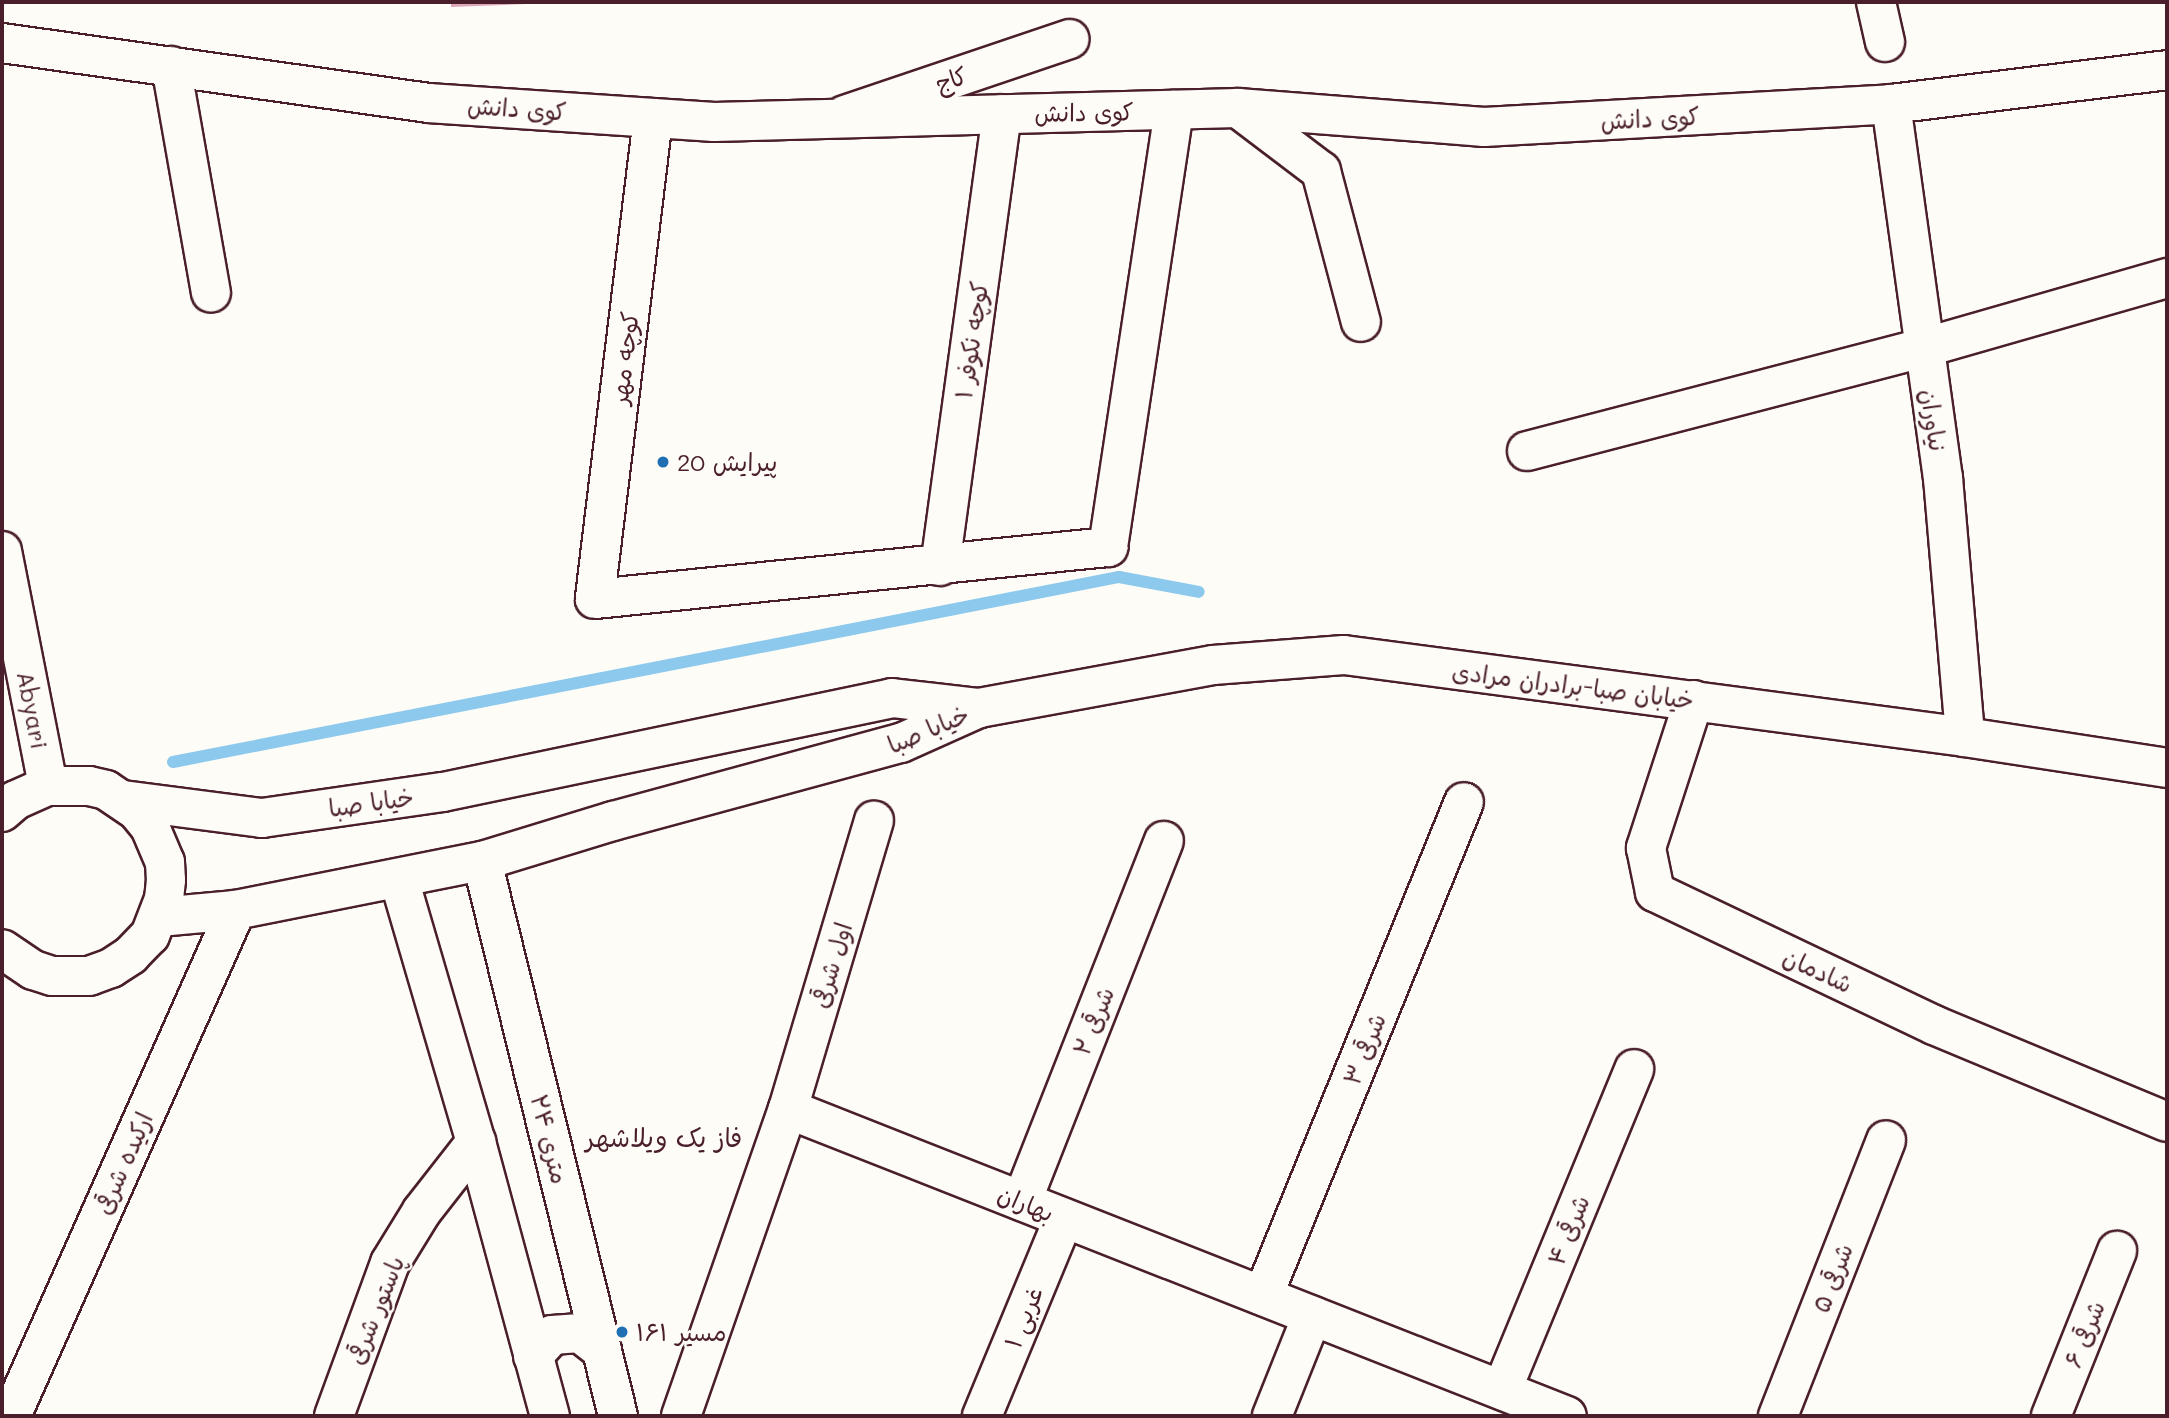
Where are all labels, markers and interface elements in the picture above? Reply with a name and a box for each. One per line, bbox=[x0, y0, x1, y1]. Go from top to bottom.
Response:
street label: کاج bbox=[931, 60, 971, 98]
street label: کوی دانش bbox=[467, 90, 567, 126]
street label: کوی دانش bbox=[1034, 97, 1134, 127]
street label: کوی دانش bbox=[1600, 101, 1700, 135]
street label: کوچه نکوفر ۱ bbox=[949, 279, 993, 401]
street label: کوچه مهر bbox=[604, 310, 644, 406]
street label: نیاوران bbox=[1915, 387, 1953, 453]
place label: پیرایش 20 bbox=[677, 448, 778, 476]
marker: پیرایش 20 bbox=[655, 454, 671, 470]
street label: خیابان صبا-برادران مرادی bbox=[1450, 656, 1696, 714]
street label: Abyari bbox=[11, 669, 55, 751]
street label: خیابا صبا bbox=[883, 699, 973, 759]
street label: خیابا صبا bbox=[327, 782, 415, 822]
street label: اول شرقی bbox=[804, 919, 858, 1011]
street label: شادمان bbox=[1779, 942, 1857, 998]
street label: ۲ شرقی bbox=[1066, 983, 1120, 1059]
street label: ۳ شرقی bbox=[1337, 1009, 1391, 1089]
street label: ۲۴ متری bbox=[525, 1091, 575, 1187]
street label: ارکیده شرقی bbox=[88, 1107, 158, 1219]
district label: فاز یک ویلاشهر bbox=[586, 1122, 742, 1154]
street label: بهاران bbox=[994, 1179, 1058, 1227]
street label: ۴ شرقی bbox=[1541, 1191, 1595, 1269]
street label: ۵ شرقی bbox=[1806, 1239, 1858, 1317]
street label: پاستور شرقی bbox=[340, 1252, 410, 1368]
street label: ۱ غربی bbox=[998, 1282, 1048, 1352]
street label: ۶ شرقی bbox=[2058, 1296, 2110, 1372]
place label: مسیر ۱۶۱ bbox=[636, 1318, 727, 1346]
marker: مسیر ۱۶۱ bbox=[614, 1324, 630, 1340]

